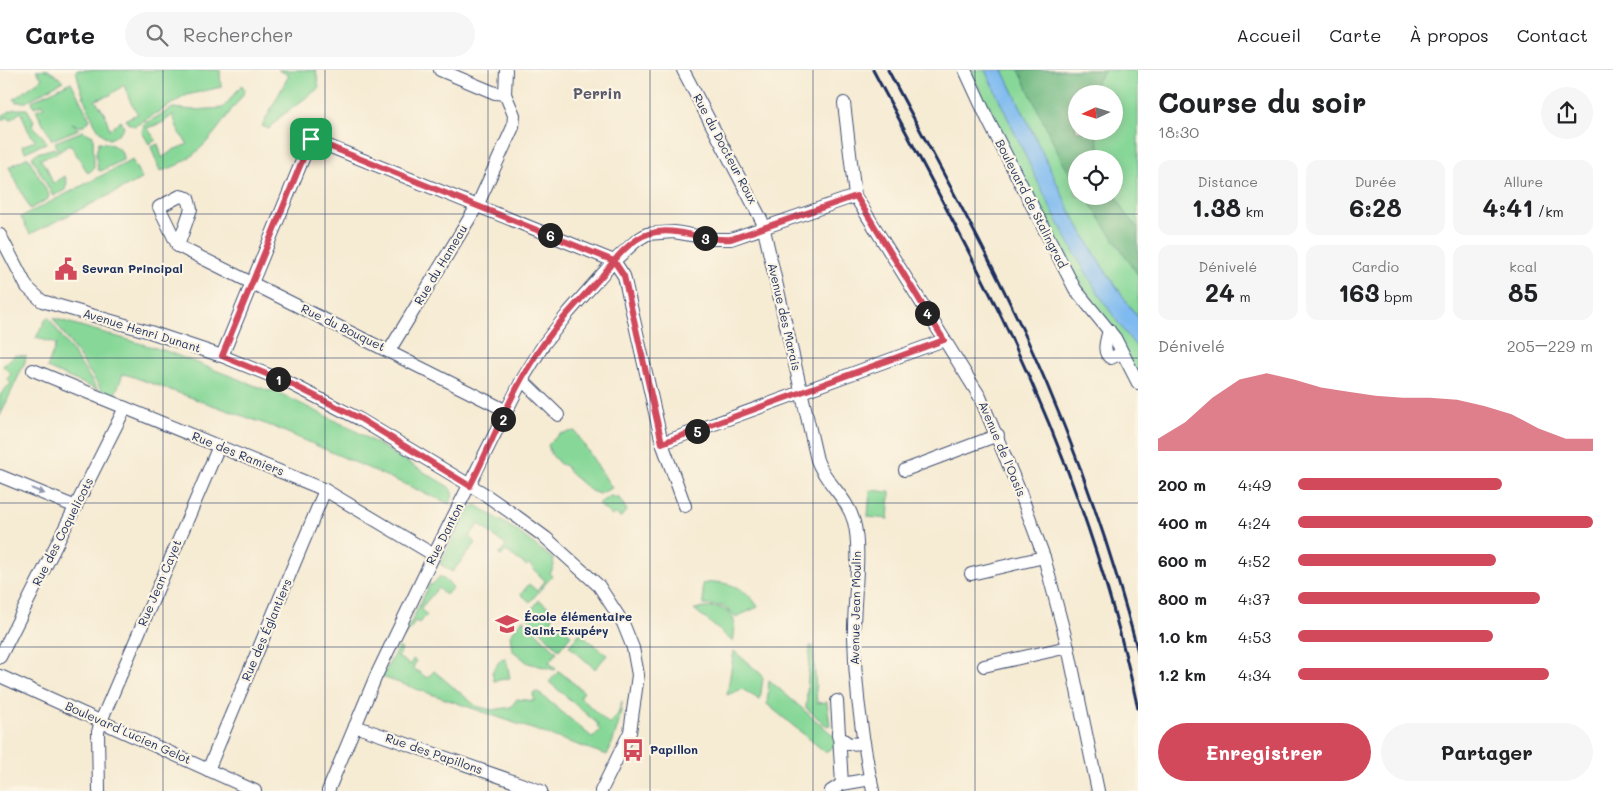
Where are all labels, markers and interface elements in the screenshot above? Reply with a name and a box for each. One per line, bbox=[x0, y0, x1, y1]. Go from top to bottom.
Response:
search box bbox=[125, 12, 475, 57]
text: Carte bbox=[25, 19, 95, 50]
icon: search bbox=[143, 21, 171, 49]
text: Rechercher bbox=[183, 22, 293, 47]
text: Accueil bbox=[1236, 23, 1301, 47]
text: Carte bbox=[1329, 23, 1381, 47]
text: À propos bbox=[1409, 23, 1489, 47]
text: Contact bbox=[1517, 23, 1588, 47]
district label: Perrin bbox=[573, 83, 621, 103]
text: Course du soir bbox=[1158, 84, 1366, 120]
north arrow bbox=[1068, 85, 1122, 140]
map controls bbox=[1068, 85, 1123, 205]
button: share bbox=[1541, 87, 1593, 139]
street label: Rue du Docteur Roux bbox=[690, 91, 762, 206]
pin bbox=[290, 118, 332, 160]
text: 18:30 bbox=[1158, 121, 1199, 142]
icon: arrive bbox=[297, 125, 325, 153]
street label: Boulevard de Stalingrad bbox=[992, 136, 1072, 271]
button: locate bbox=[1068, 150, 1123, 205]
text: Distance bbox=[1198, 172, 1258, 191]
text: Durée bbox=[1355, 172, 1396, 191]
text: Allure bbox=[1503, 172, 1543, 191]
text: 1.38 bbox=[1192, 191, 1241, 223]
text: 6:28 bbox=[1349, 191, 1402, 223]
text: 4:41 bbox=[1483, 191, 1533, 223]
text: km bbox=[1241, 202, 1264, 221]
text: /km bbox=[1533, 202, 1564, 221]
street label: Rue du Hameau bbox=[410, 222, 470, 307]
pin: 6 bbox=[538, 222, 562, 248]
text: 6 bbox=[546, 226, 555, 245]
pin: 3 bbox=[692, 226, 718, 250]
text: 3 bbox=[701, 229, 710, 248]
public building icon: Sevran Principal bbox=[53, 256, 79, 282]
text: Dénivelé bbox=[1199, 257, 1257, 276]
text: Cardio bbox=[1352, 257, 1399, 276]
text: kcal bbox=[1509, 257, 1537, 276]
place label: Sevran Principal bbox=[82, 260, 183, 276]
street label: Avenue des Marais bbox=[765, 261, 805, 372]
text: 24 bbox=[1205, 276, 1235, 308]
text: 163 bbox=[1338, 276, 1379, 308]
text: 85 bbox=[1508, 276, 1538, 308]
text: m bbox=[1235, 287, 1251, 306]
text: bpm bbox=[1379, 287, 1413, 306]
street label: Rue du Bouquet bbox=[299, 300, 388, 354]
pin: 4 bbox=[914, 300, 940, 326]
text: 4 bbox=[923, 304, 932, 323]
street label: Avenue Henri Dunant bbox=[81, 305, 203, 356]
text: Dénivelé bbox=[1158, 335, 1225, 356]
text: 205–229 m bbox=[1507, 335, 1593, 356]
pin: 1 bbox=[266, 366, 290, 392]
text: 1 bbox=[275, 370, 282, 389]
street label: Avenue de l'Oasis bbox=[976, 398, 1030, 499]
pin: 2 bbox=[490, 406, 516, 432]
text: 2 bbox=[500, 410, 507, 429]
pin: 5 bbox=[684, 418, 710, 444]
text: 5 bbox=[693, 422, 702, 441]
street label: Rue des Ramiers bbox=[190, 427, 287, 479]
text: 200 m bbox=[1158, 474, 1206, 495]
text: 4:49 bbox=[1238, 474, 1271, 495]
street label: Rue des Coquelicots bbox=[28, 475, 96, 588]
one-way arrow bbox=[31, 487, 46, 495]
street label: Rue Danton bbox=[422, 500, 466, 567]
text: 400 m bbox=[1158, 512, 1207, 533]
text: 4:24 bbox=[1238, 512, 1271, 533]
street label: Rue Jean Cayet bbox=[134, 537, 185, 628]
text: 600 m bbox=[1158, 550, 1207, 571]
text: 4:52 bbox=[1238, 550, 1271, 571]
street label: Avenue Jean Moulin bbox=[846, 551, 864, 665]
street label: Rue des Églantiers bbox=[237, 576, 295, 683]
text: 800 m bbox=[1158, 588, 1207, 609]
text: 4:37 bbox=[1238, 588, 1271, 609]
place label: École élémentaire Saint-Exupéry bbox=[524, 608, 632, 638]
school or university icon: École élémentaire Saint-Exupéry bbox=[494, 611, 520, 637]
text: 1.0 km bbox=[1158, 626, 1207, 647]
text: 4:53 bbox=[1238, 626, 1271, 647]
text: 1.2 km bbox=[1158, 664, 1206, 685]
text: 4:34 bbox=[1238, 664, 1271, 685]
street label: Boulevard Lucien Gelot bbox=[63, 697, 194, 767]
button: Enregistrer bbox=[1158, 723, 1371, 781]
button: Partager bbox=[1381, 723, 1593, 781]
street label: Rue des Papillons bbox=[384, 729, 485, 777]
bus stop icon: Papillon bbox=[620, 737, 646, 763]
place label: Papillon bbox=[650, 741, 698, 757]

